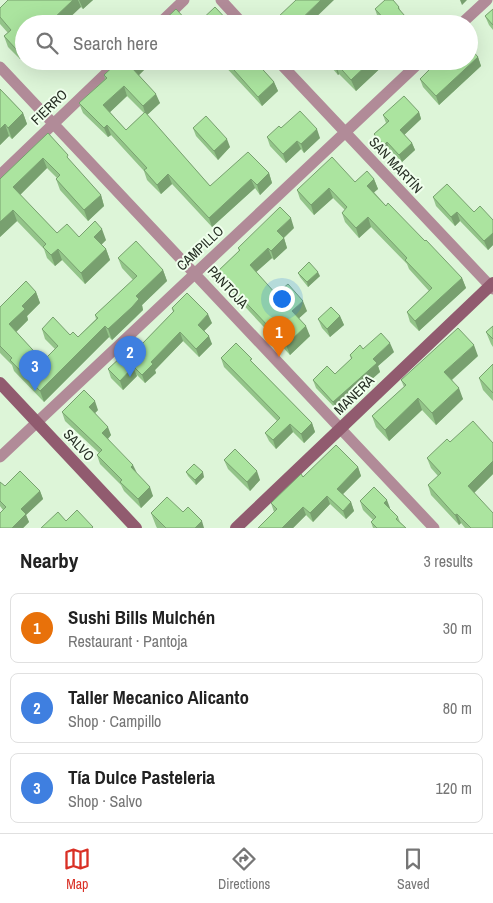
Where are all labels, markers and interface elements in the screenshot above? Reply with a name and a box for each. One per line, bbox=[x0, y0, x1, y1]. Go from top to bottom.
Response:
search box bbox=[15, 15, 478, 70]
icon: search bbox=[33, 29, 61, 57]
text: Search here bbox=[73, 30, 158, 56]
street label: FIERRO bbox=[27, 85, 71, 129]
street label: SAN MARTÍN bbox=[365, 133, 427, 197]
street label: CAMPILLO bbox=[173, 222, 227, 274]
street label: PANTOJA bbox=[204, 262, 253, 312]
your location bbox=[269, 286, 295, 312]
pin: 1 bbox=[263, 316, 295, 357]
pin: 2 bbox=[114, 336, 146, 377]
pin: 3 bbox=[19, 350, 51, 391]
street label: MANERA bbox=[330, 371, 378, 419]
street label: SALVO bbox=[60, 425, 98, 465]
text: Nearby bbox=[20, 546, 78, 575]
text: 3 results bbox=[423, 550, 473, 572]
text: Sushi Bills Mulchén bbox=[68, 604, 215, 630]
text: 1 bbox=[33, 617, 41, 639]
text: 30 m bbox=[443, 617, 472, 639]
text: Restaurant · Pantoja bbox=[68, 630, 188, 652]
text: Taller Mecanico Alicanto bbox=[68, 684, 249, 710]
text: 2 bbox=[33, 697, 41, 719]
text: 80 m bbox=[443, 697, 472, 719]
text: Shop · Campillo bbox=[68, 710, 161, 732]
text: Tía Dulce Pasteleria bbox=[68, 764, 215, 790]
text: 3 bbox=[33, 777, 41, 799]
text: 120 m bbox=[436, 777, 472, 799]
text: Shop · Salvo bbox=[68, 790, 142, 812]
tab: Map bbox=[63, 845, 91, 893]
tab: Directions bbox=[218, 845, 270, 893]
tab: Saved bbox=[397, 845, 430, 893]

